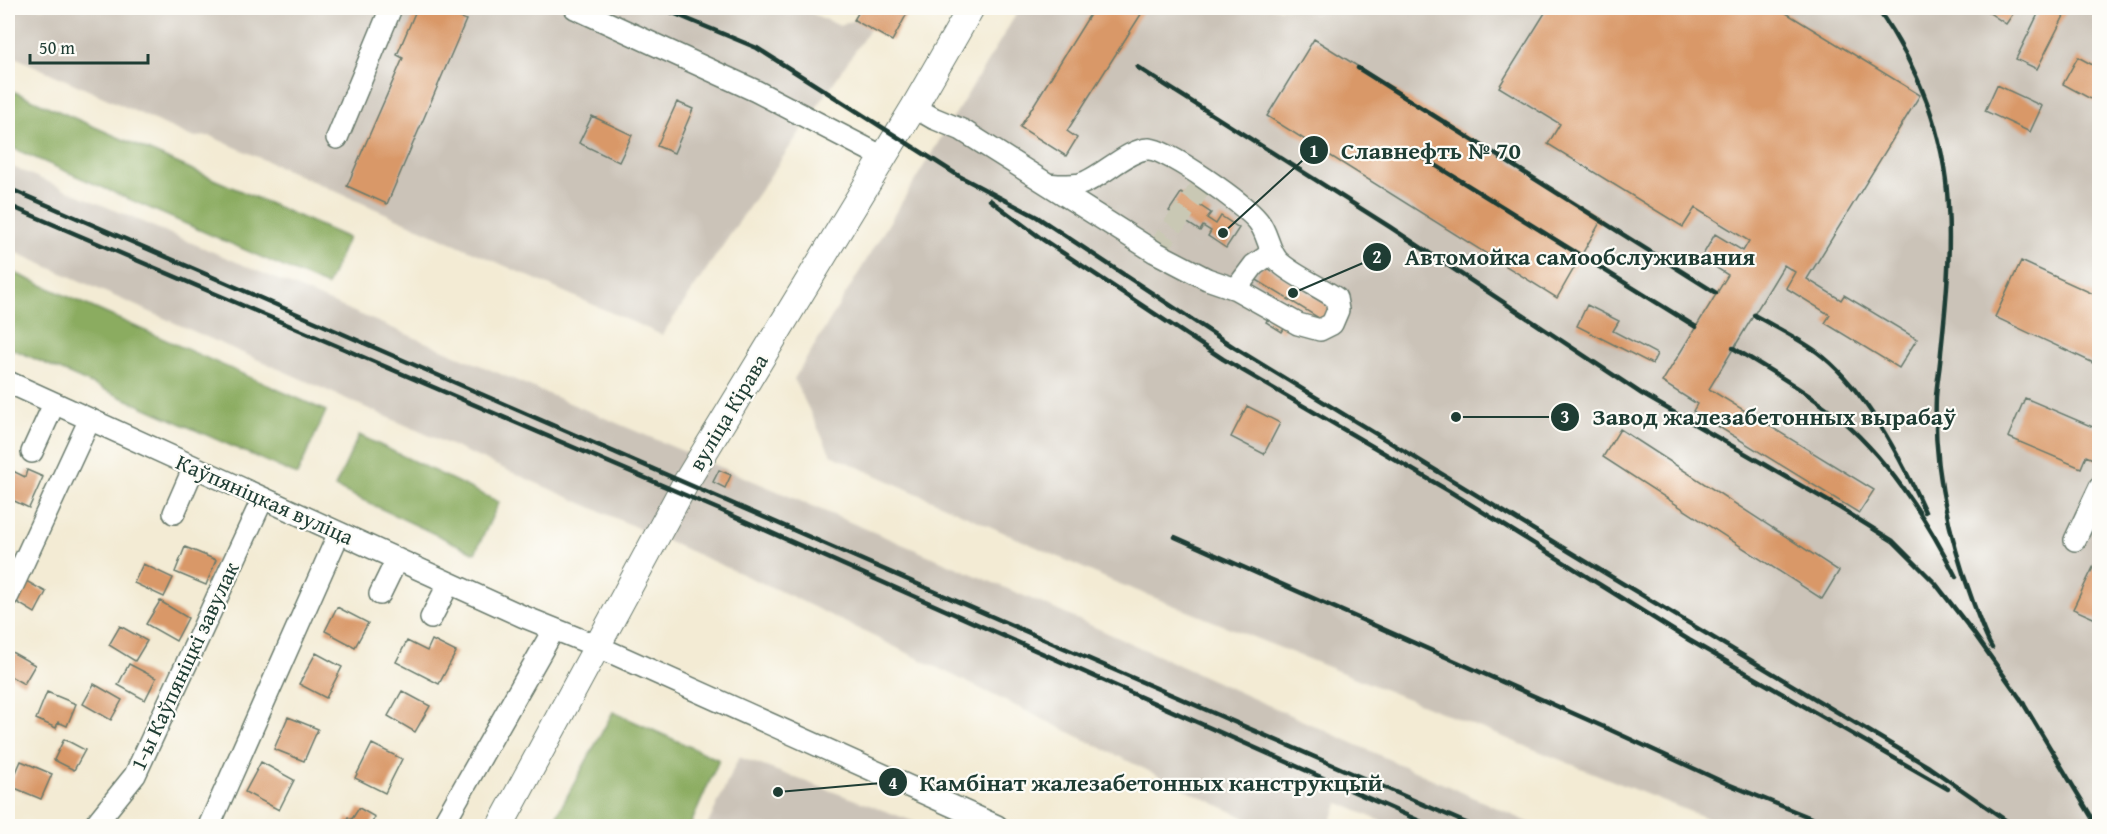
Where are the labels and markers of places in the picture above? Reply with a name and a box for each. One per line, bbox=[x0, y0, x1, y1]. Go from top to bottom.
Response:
callout: Славнефть № 70 bbox=[1299, 129, 1533, 171]
callout: Автомойка самообслуживания bbox=[1362, 236, 1767, 278]
callout: Завод жалезабетонных вырабаў bbox=[1550, 396, 1968, 438]
callout: Камбінат жалезабетонных канструкцый bbox=[878, 761, 1395, 803]

